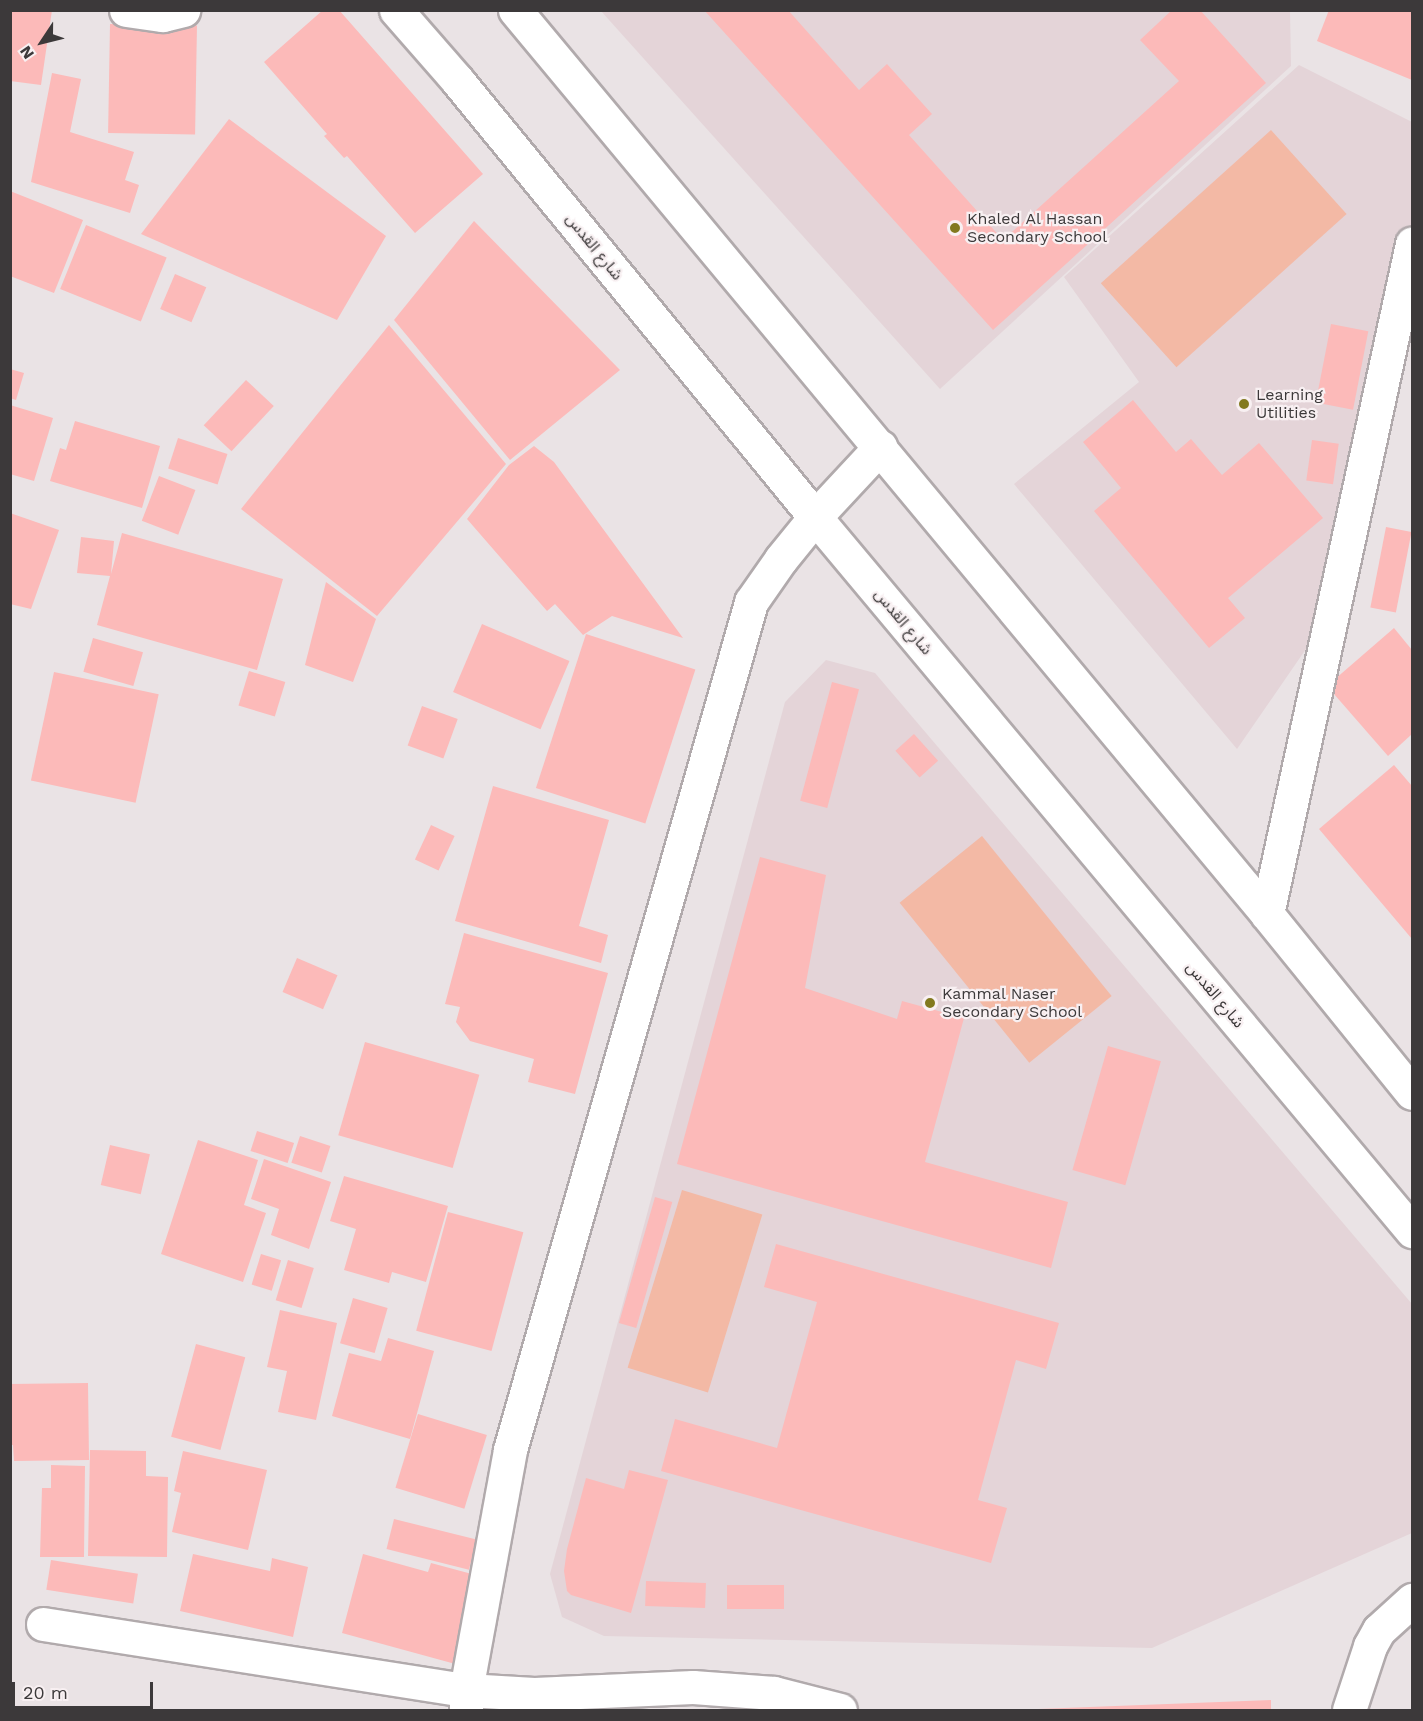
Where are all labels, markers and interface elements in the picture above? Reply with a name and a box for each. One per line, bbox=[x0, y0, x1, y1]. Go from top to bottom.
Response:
north arrow bbox=[12, 12, 72, 72]
text: N bbox=[16, 42, 38, 63]
place label: Khaled Al Hassan Secondary School bbox=[967, 209, 1107, 247]
street label: شارع القدس bbox=[561, 210, 627, 284]
marker: Khaled Al Hassan Secondary School bbox=[948, 221, 962, 235]
place label: Learning Utilities bbox=[1256, 385, 1323, 423]
marker: Learning Utilities bbox=[1237, 397, 1251, 411]
street label: شارع القدس bbox=[870, 585, 936, 659]
street label: شارع القدس bbox=[1182, 958, 1248, 1032]
place label: Kammal Naser Secondary School bbox=[942, 984, 1082, 1022]
marker: Kammal Naser Secondary School bbox=[923, 996, 937, 1010]
scale bar bbox=[15, 1670, 156, 1708]
text: 20 m bbox=[23, 1682, 68, 1703]

